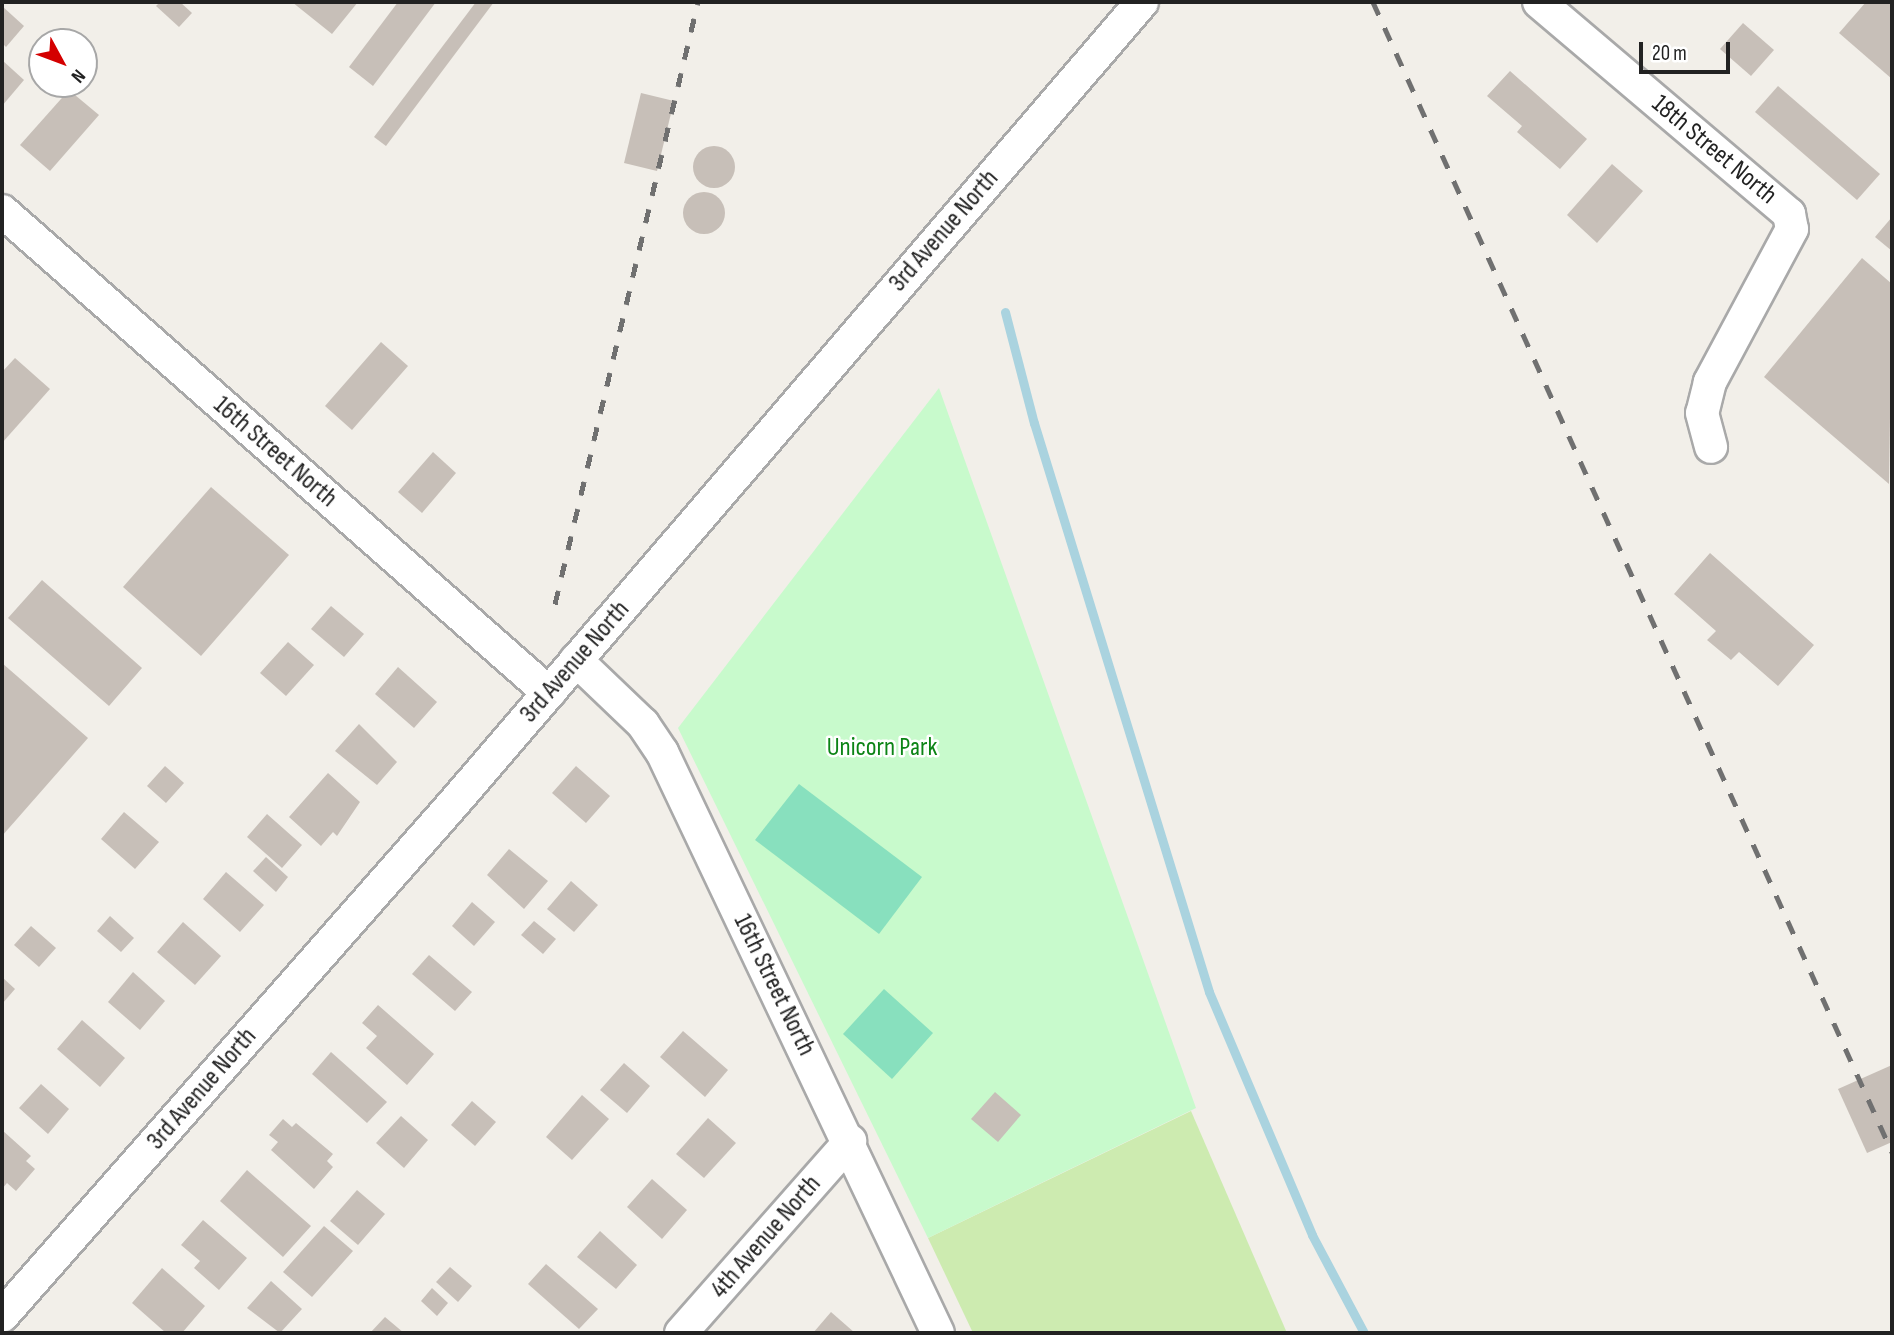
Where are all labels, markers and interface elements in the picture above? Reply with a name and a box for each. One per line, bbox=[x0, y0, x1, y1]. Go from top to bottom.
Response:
north arrow bbox=[28, 28, 98, 98]
scale bar bbox=[1642, 28, 1733, 72]
text: 20 m bbox=[1652, 41, 1687, 66]
text: N bbox=[66, 64, 90, 87]
street label: 18th Street North bbox=[1645, 89, 1783, 211]
street label: 3rd Avenue North bbox=[883, 164, 1005, 298]
street label: 16th Street North bbox=[207, 390, 343, 514]
street label: 3rd Avenue North bbox=[514, 595, 636, 729]
park label: Unicorn Park bbox=[827, 732, 937, 764]
street label: 16th Street North bbox=[726, 909, 822, 1061]
street label: 3rd Avenue North bbox=[141, 1022, 263, 1156]
street label: 4th Avenue North bbox=[704, 1169, 828, 1305]

